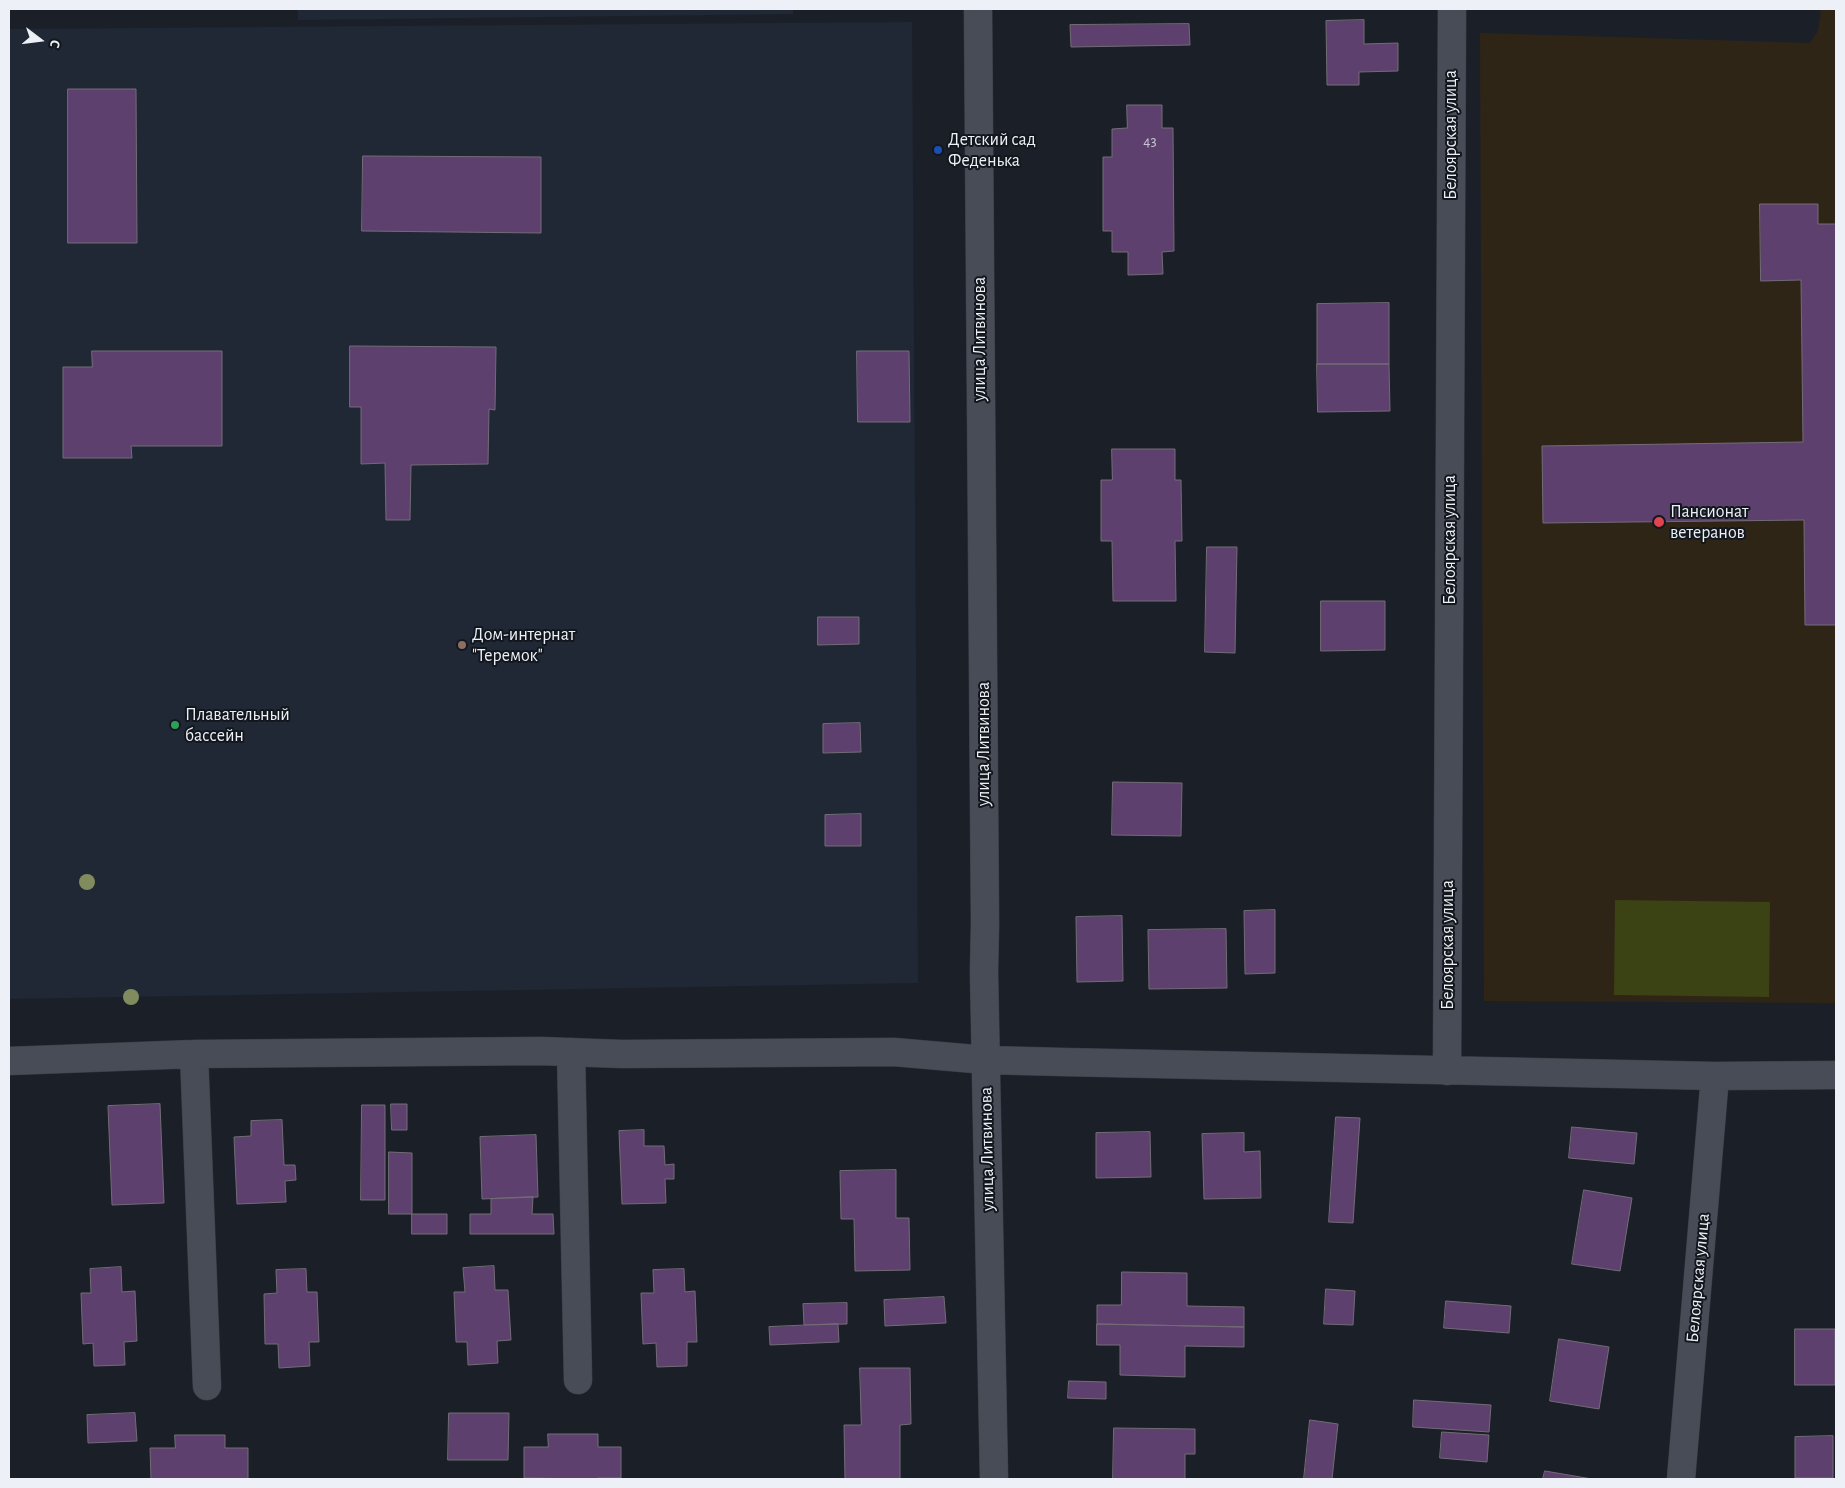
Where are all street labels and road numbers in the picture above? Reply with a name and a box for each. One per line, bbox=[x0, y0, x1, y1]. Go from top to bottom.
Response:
street label: Белоярская улица bbox=[1440, 70, 1462, 200]
street label: улица Литвинова bbox=[969, 277, 991, 401]
street label: Белоярская улица bbox=[1439, 475, 1461, 605]
street label: улица Литвинова bbox=[973, 682, 995, 806]
street label: Белоярская улица bbox=[1437, 880, 1459, 1010]
street label: улица Литвинова bbox=[975, 1087, 999, 1211]
street label: Белоярская улица bbox=[1682, 1212, 1714, 1344]

